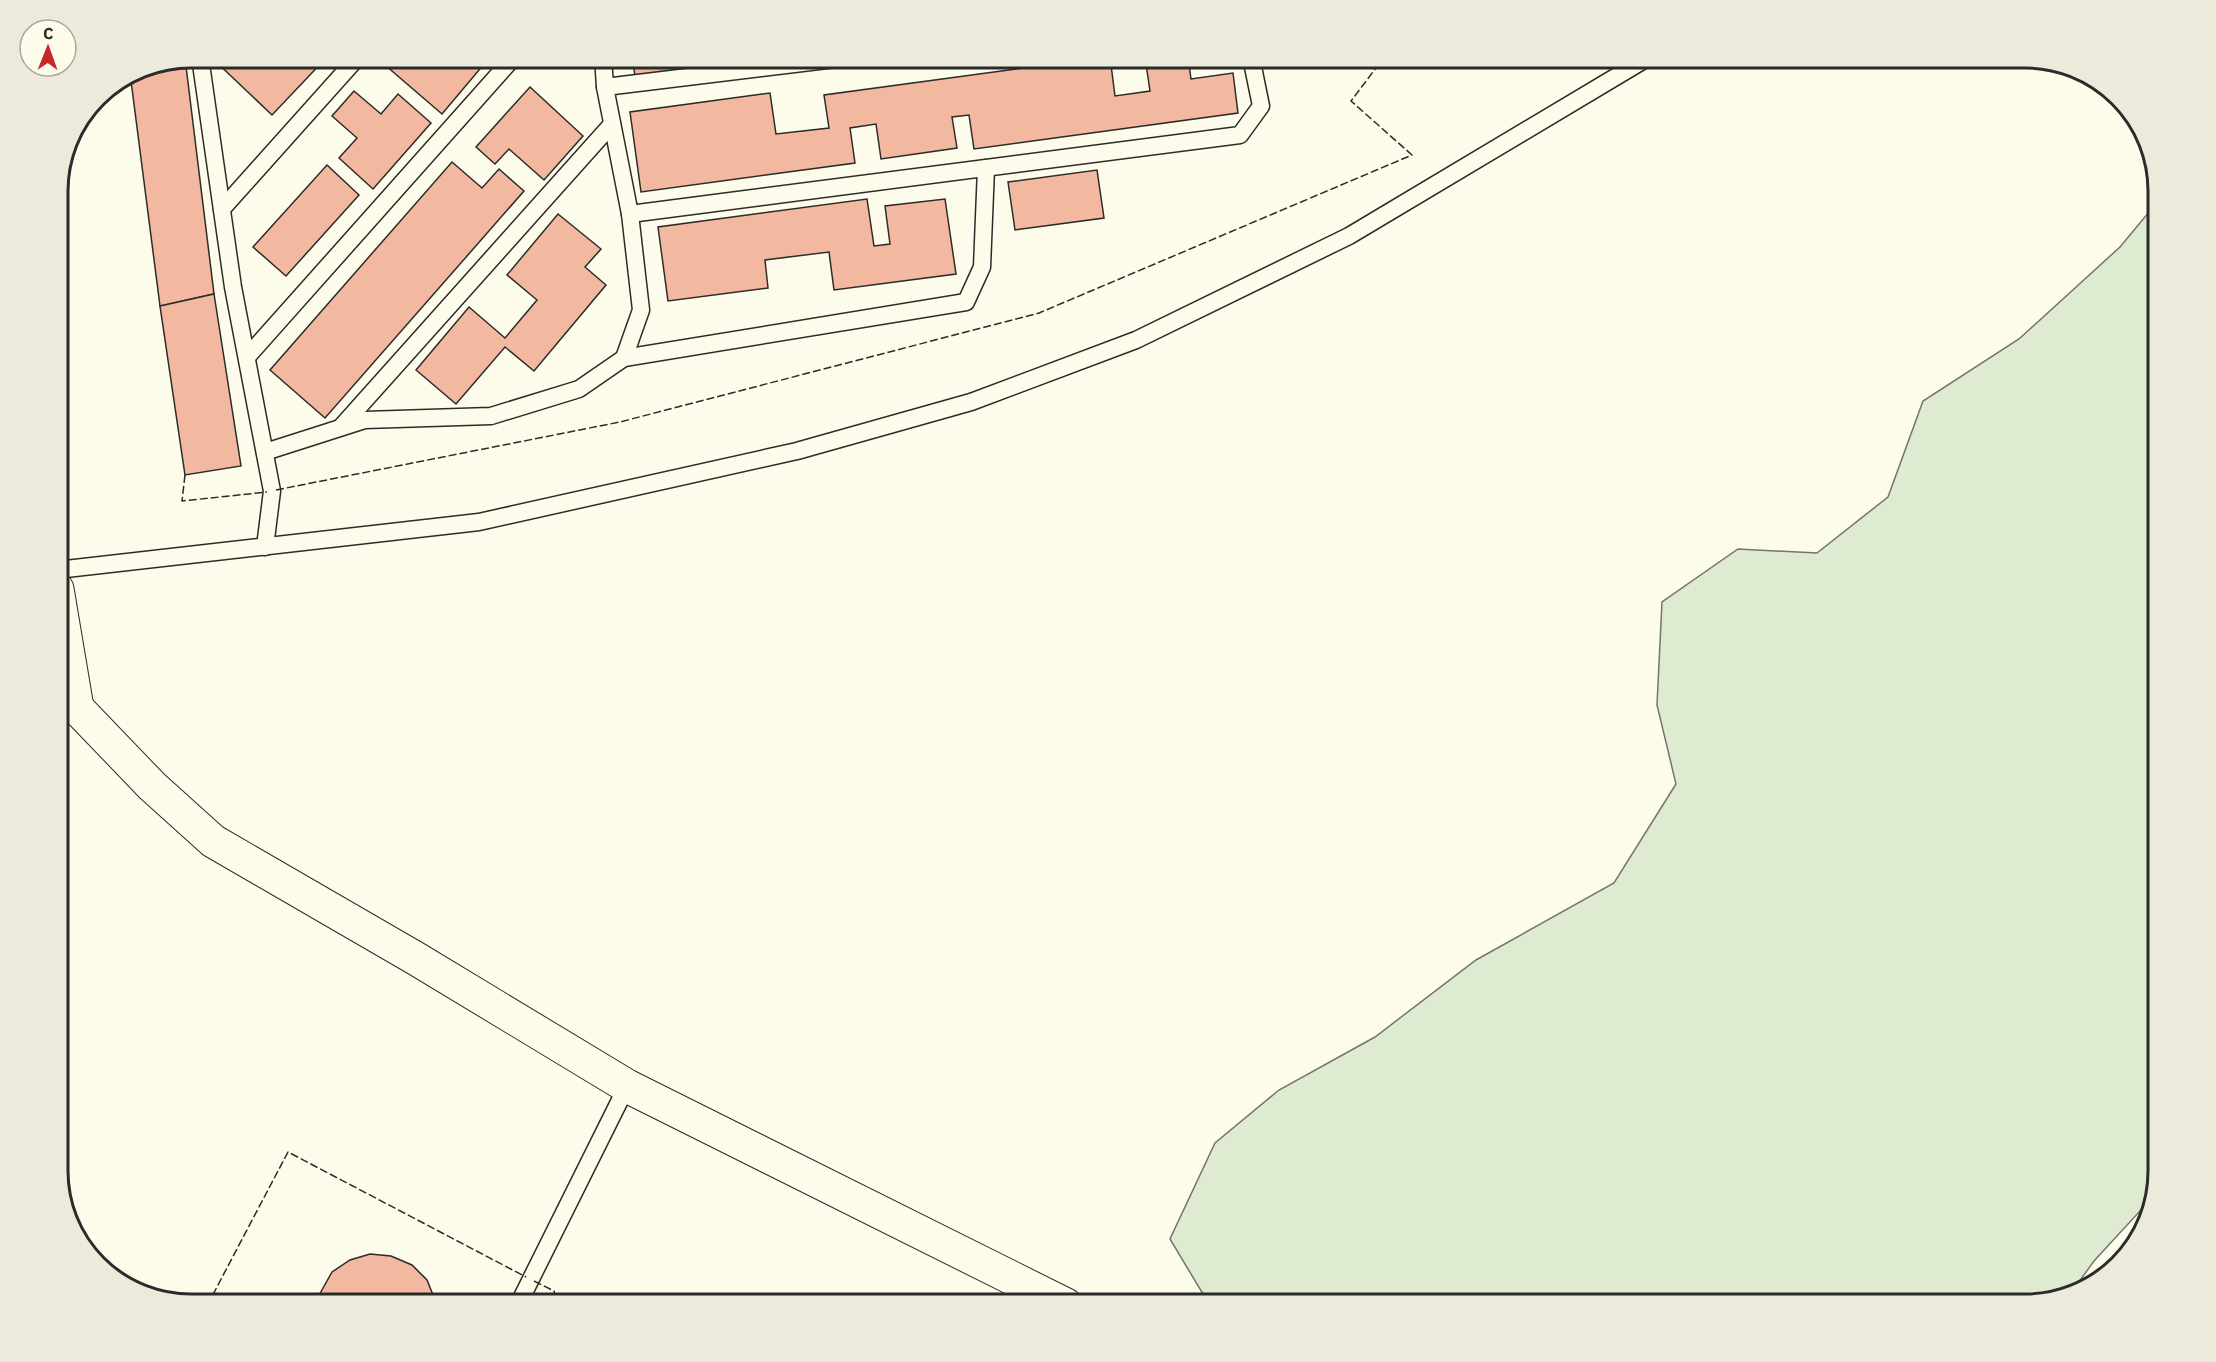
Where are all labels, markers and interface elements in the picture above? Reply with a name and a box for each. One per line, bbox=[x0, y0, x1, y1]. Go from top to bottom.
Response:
north arrow bbox=[18, 18, 78, 78]
text: С bbox=[43, 23, 54, 43]

